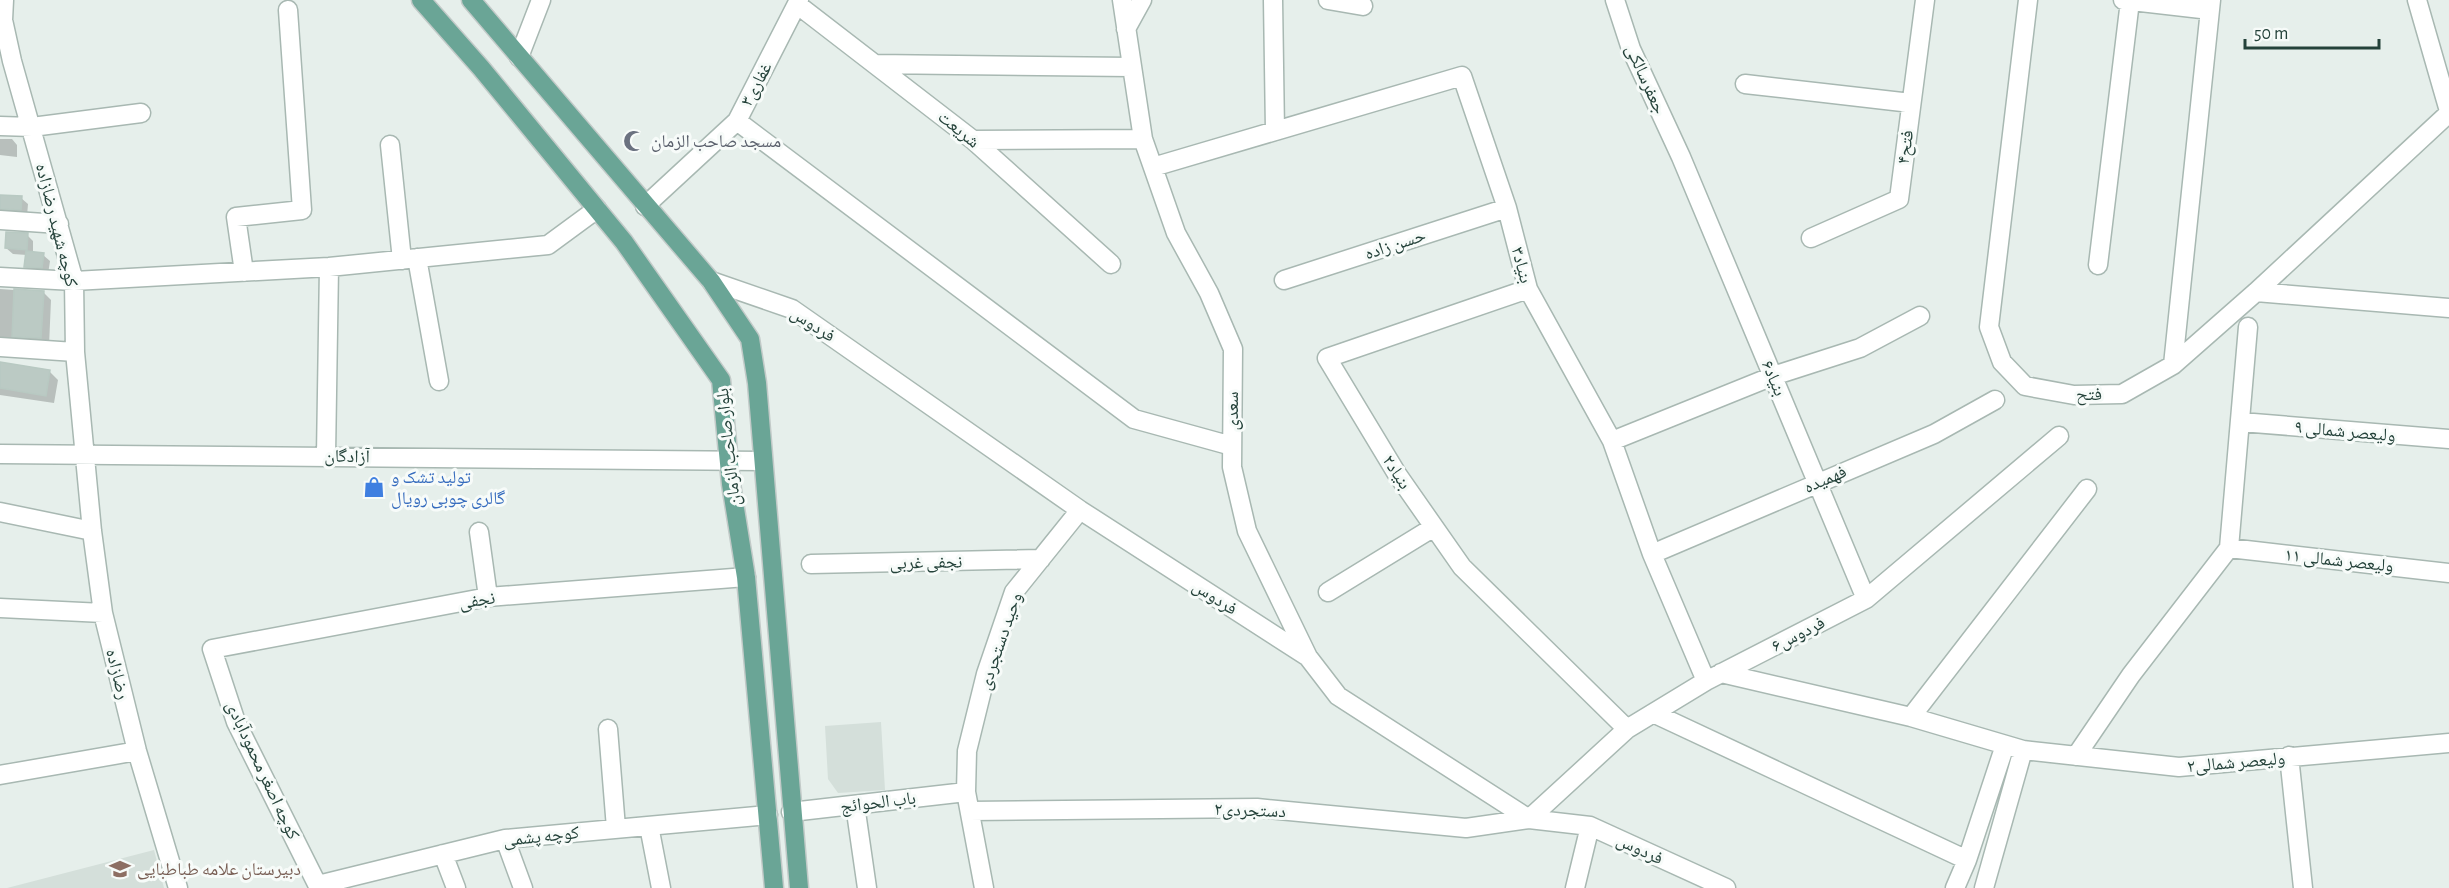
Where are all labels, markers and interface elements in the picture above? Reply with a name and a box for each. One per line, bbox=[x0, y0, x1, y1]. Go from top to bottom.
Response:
scale bar bbox=[2245, 12, 2378, 50]
text: 50 m bbox=[2254, 25, 2288, 43]
street label: جعفرسالکی bbox=[1621, 42, 1668, 117]
street label: غفاری۳ bbox=[738, 60, 777, 110]
street label: شریعت bbox=[934, 108, 982, 152]
mosque icon: مسجد صاحب الزمان bbox=[622, 129, 646, 153]
street label: فتح۴ bbox=[1895, 129, 1919, 166]
place label: مسجد صاحب الزمان bbox=[651, 133, 781, 152]
street label: کوچه شهید رضازاده bbox=[31, 162, 80, 290]
street label: حسن زاده bbox=[1363, 227, 1428, 264]
street label: بنیاد۳ bbox=[1507, 245, 1534, 286]
street label: فردوس bbox=[786, 304, 838, 347]
street label: بنیاد۶ bbox=[1757, 358, 1789, 399]
street label: فتح bbox=[2076, 386, 2102, 406]
street label: بلوار صاحب الزمان bbox=[714, 387, 745, 507]
street label: سعدی bbox=[1224, 392, 1243, 430]
street label: ولیعصر شمالی ۹ bbox=[2293, 419, 2396, 446]
street label: آزادگان bbox=[324, 446, 370, 467]
street label: بنیاد۲ bbox=[1378, 452, 1414, 493]
street label: فهمیده bbox=[1802, 463, 1849, 497]
place label: تولید تشک و گالری چوبی رویال bbox=[391, 469, 506, 509]
shop icon: تولید تشک و گالری چوبی رویال bbox=[362, 475, 386, 499]
street label: ولیعصر شمالی ۱۱ bbox=[2283, 546, 2394, 577]
street label: نجفی غربی bbox=[889, 553, 963, 574]
street label: فردوس bbox=[1188, 577, 1240, 620]
street label: نجفی bbox=[458, 589, 497, 614]
street label: وحید دستجردی bbox=[976, 590, 1027, 693]
street label: فردوس۶ bbox=[1769, 614, 1828, 657]
street label: رضازاده bbox=[102, 647, 132, 702]
street label: کوچه اصغر محمودآبادی bbox=[221, 698, 304, 843]
street label: ولیعصر شمالی۲ bbox=[2186, 750, 2286, 777]
street label: باب الحوائج bbox=[839, 789, 917, 819]
street label: دستجردی۲ bbox=[1214, 801, 1286, 822]
street label: کوچه پشمی bbox=[502, 824, 581, 851]
street label: فردوس bbox=[1613, 831, 1666, 869]
school or university icon: دبیرستان علامه طباطبایی bbox=[108, 857, 132, 881]
place label: دبیرستان علامه طباطبایی bbox=[137, 861, 301, 880]

